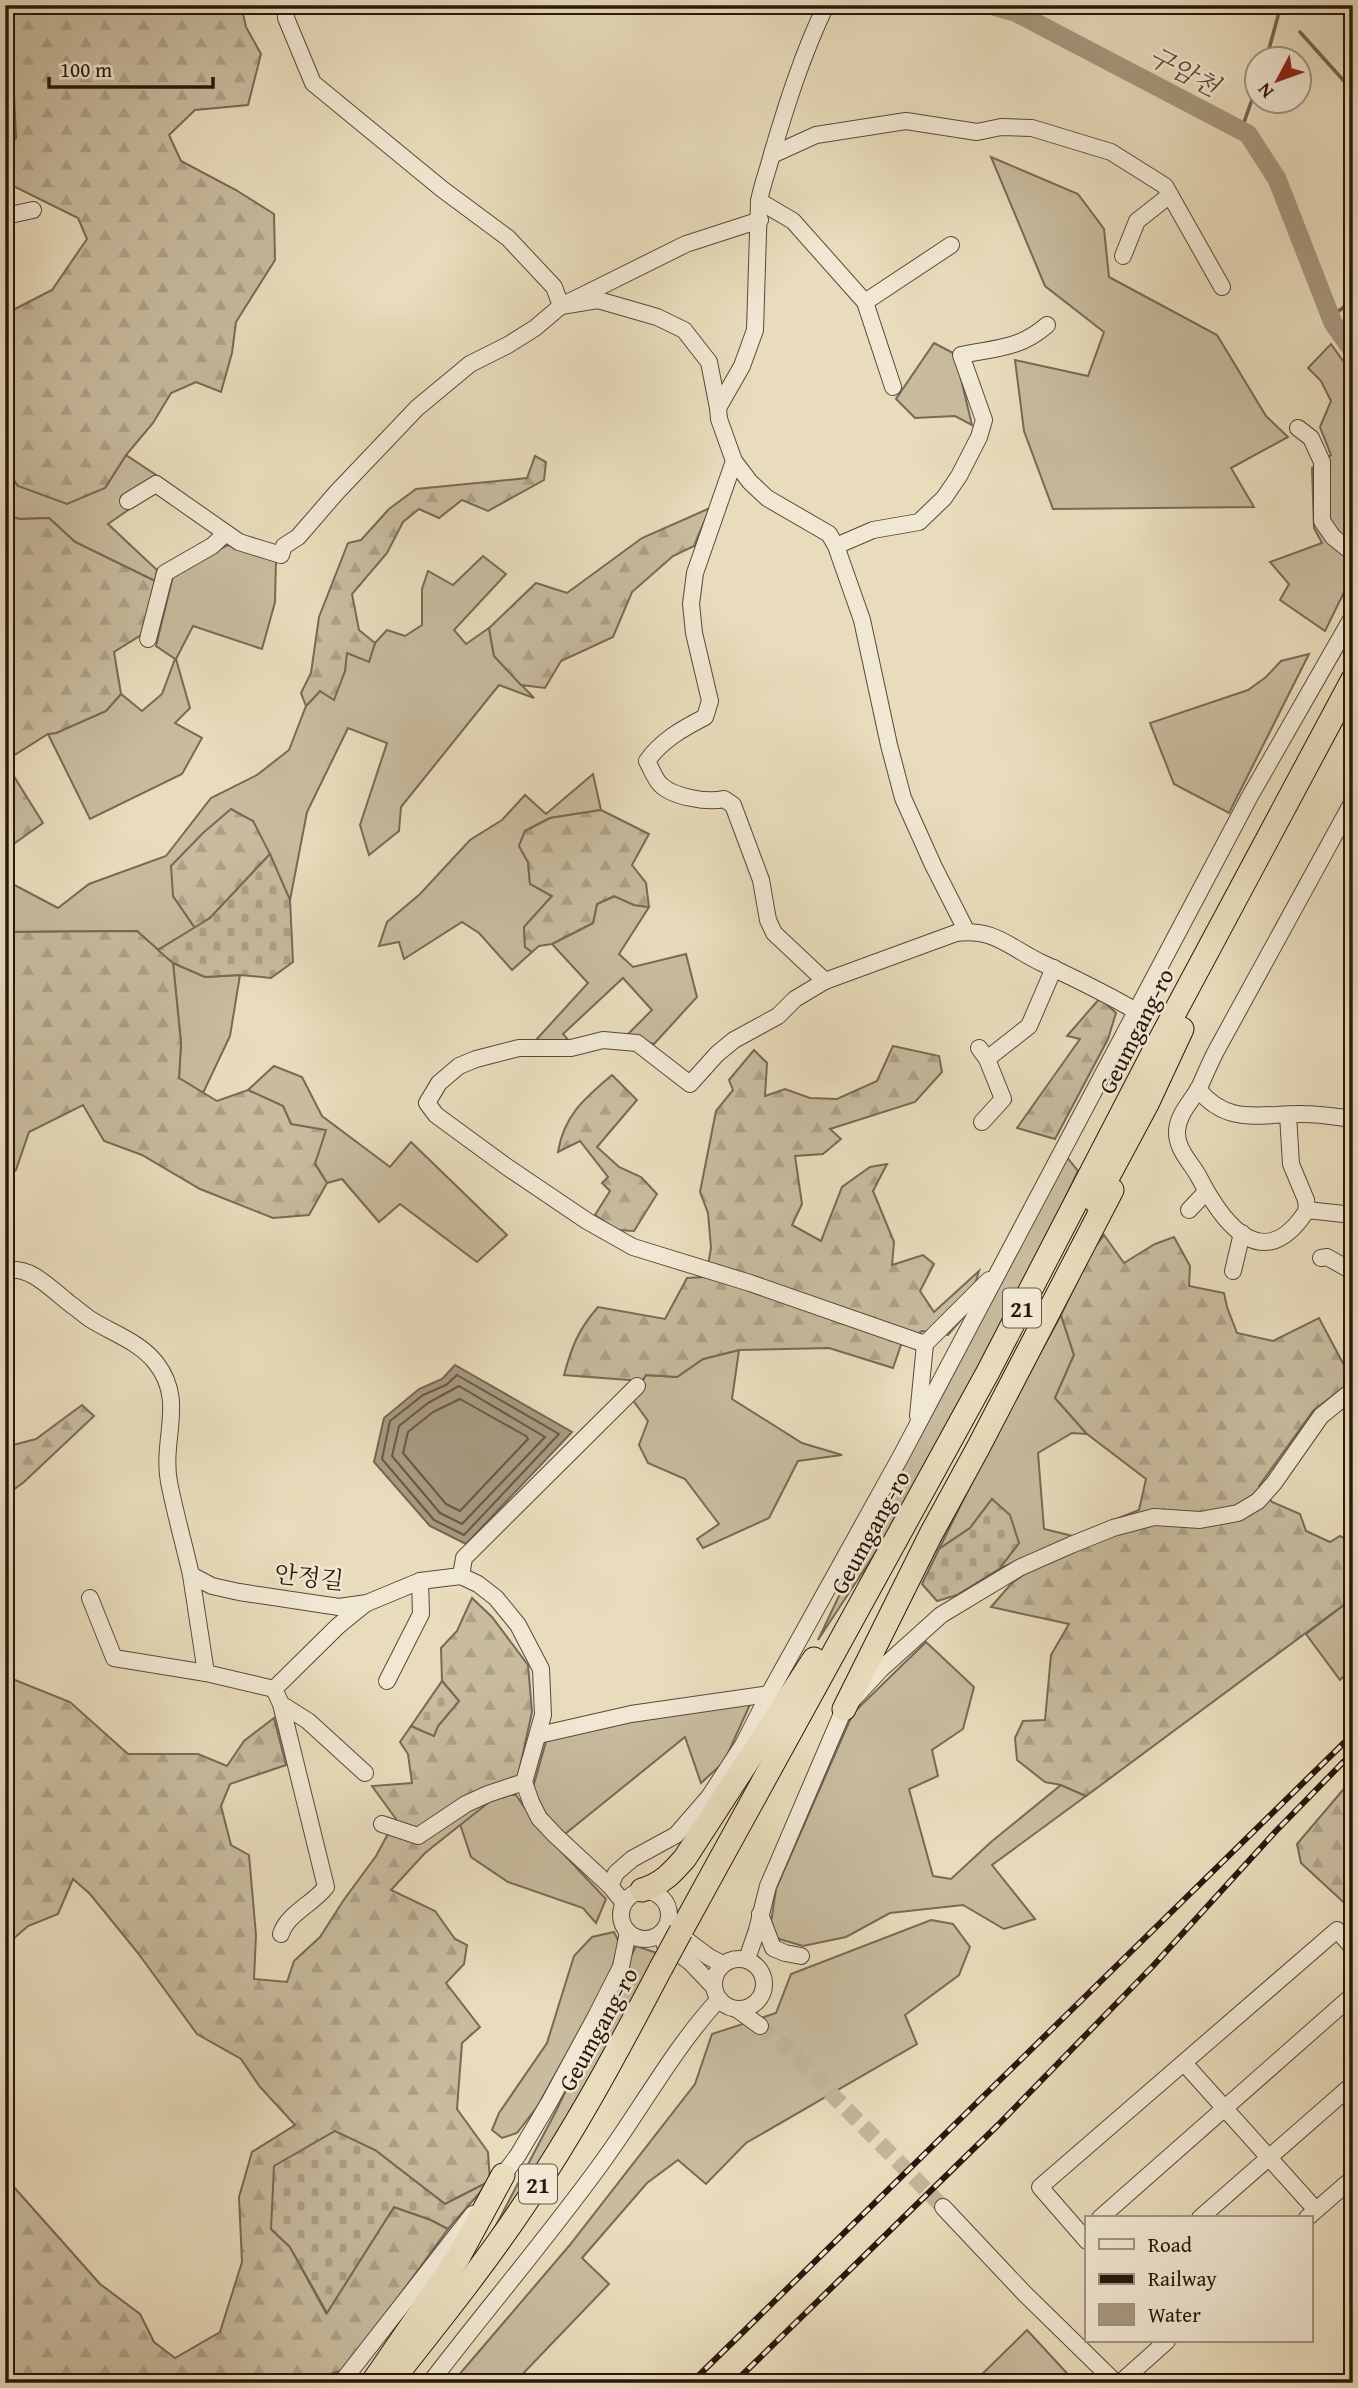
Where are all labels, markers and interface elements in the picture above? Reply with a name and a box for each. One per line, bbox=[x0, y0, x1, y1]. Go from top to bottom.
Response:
water label: 구암천 bbox=[1142, 36, 1228, 107]
scale bar bbox=[49, 46, 214, 90]
north arrow bbox=[1242, 46, 1312, 116]
text: 100 m bbox=[60, 54, 112, 85]
text: N bbox=[1250, 77, 1280, 105]
street label: Geumgang-ro bbox=[1089, 962, 1183, 1100]
road number: 21 bbox=[1003, 1288, 1041, 1328]
street label: Geumgang-ro bbox=[822, 1464, 918, 1600]
street label: 안정길 bbox=[273, 1556, 345, 1598]
street label: Geumgang-ro bbox=[550, 1961, 646, 2097]
road number: 21 bbox=[519, 2164, 557, 2204]
legend bbox=[1085, 2216, 1312, 2342]
text: Road bbox=[1148, 2229, 1193, 2260]
text: Railway bbox=[1148, 2263, 1217, 2294]
text: Water bbox=[1148, 2299, 1201, 2330]

